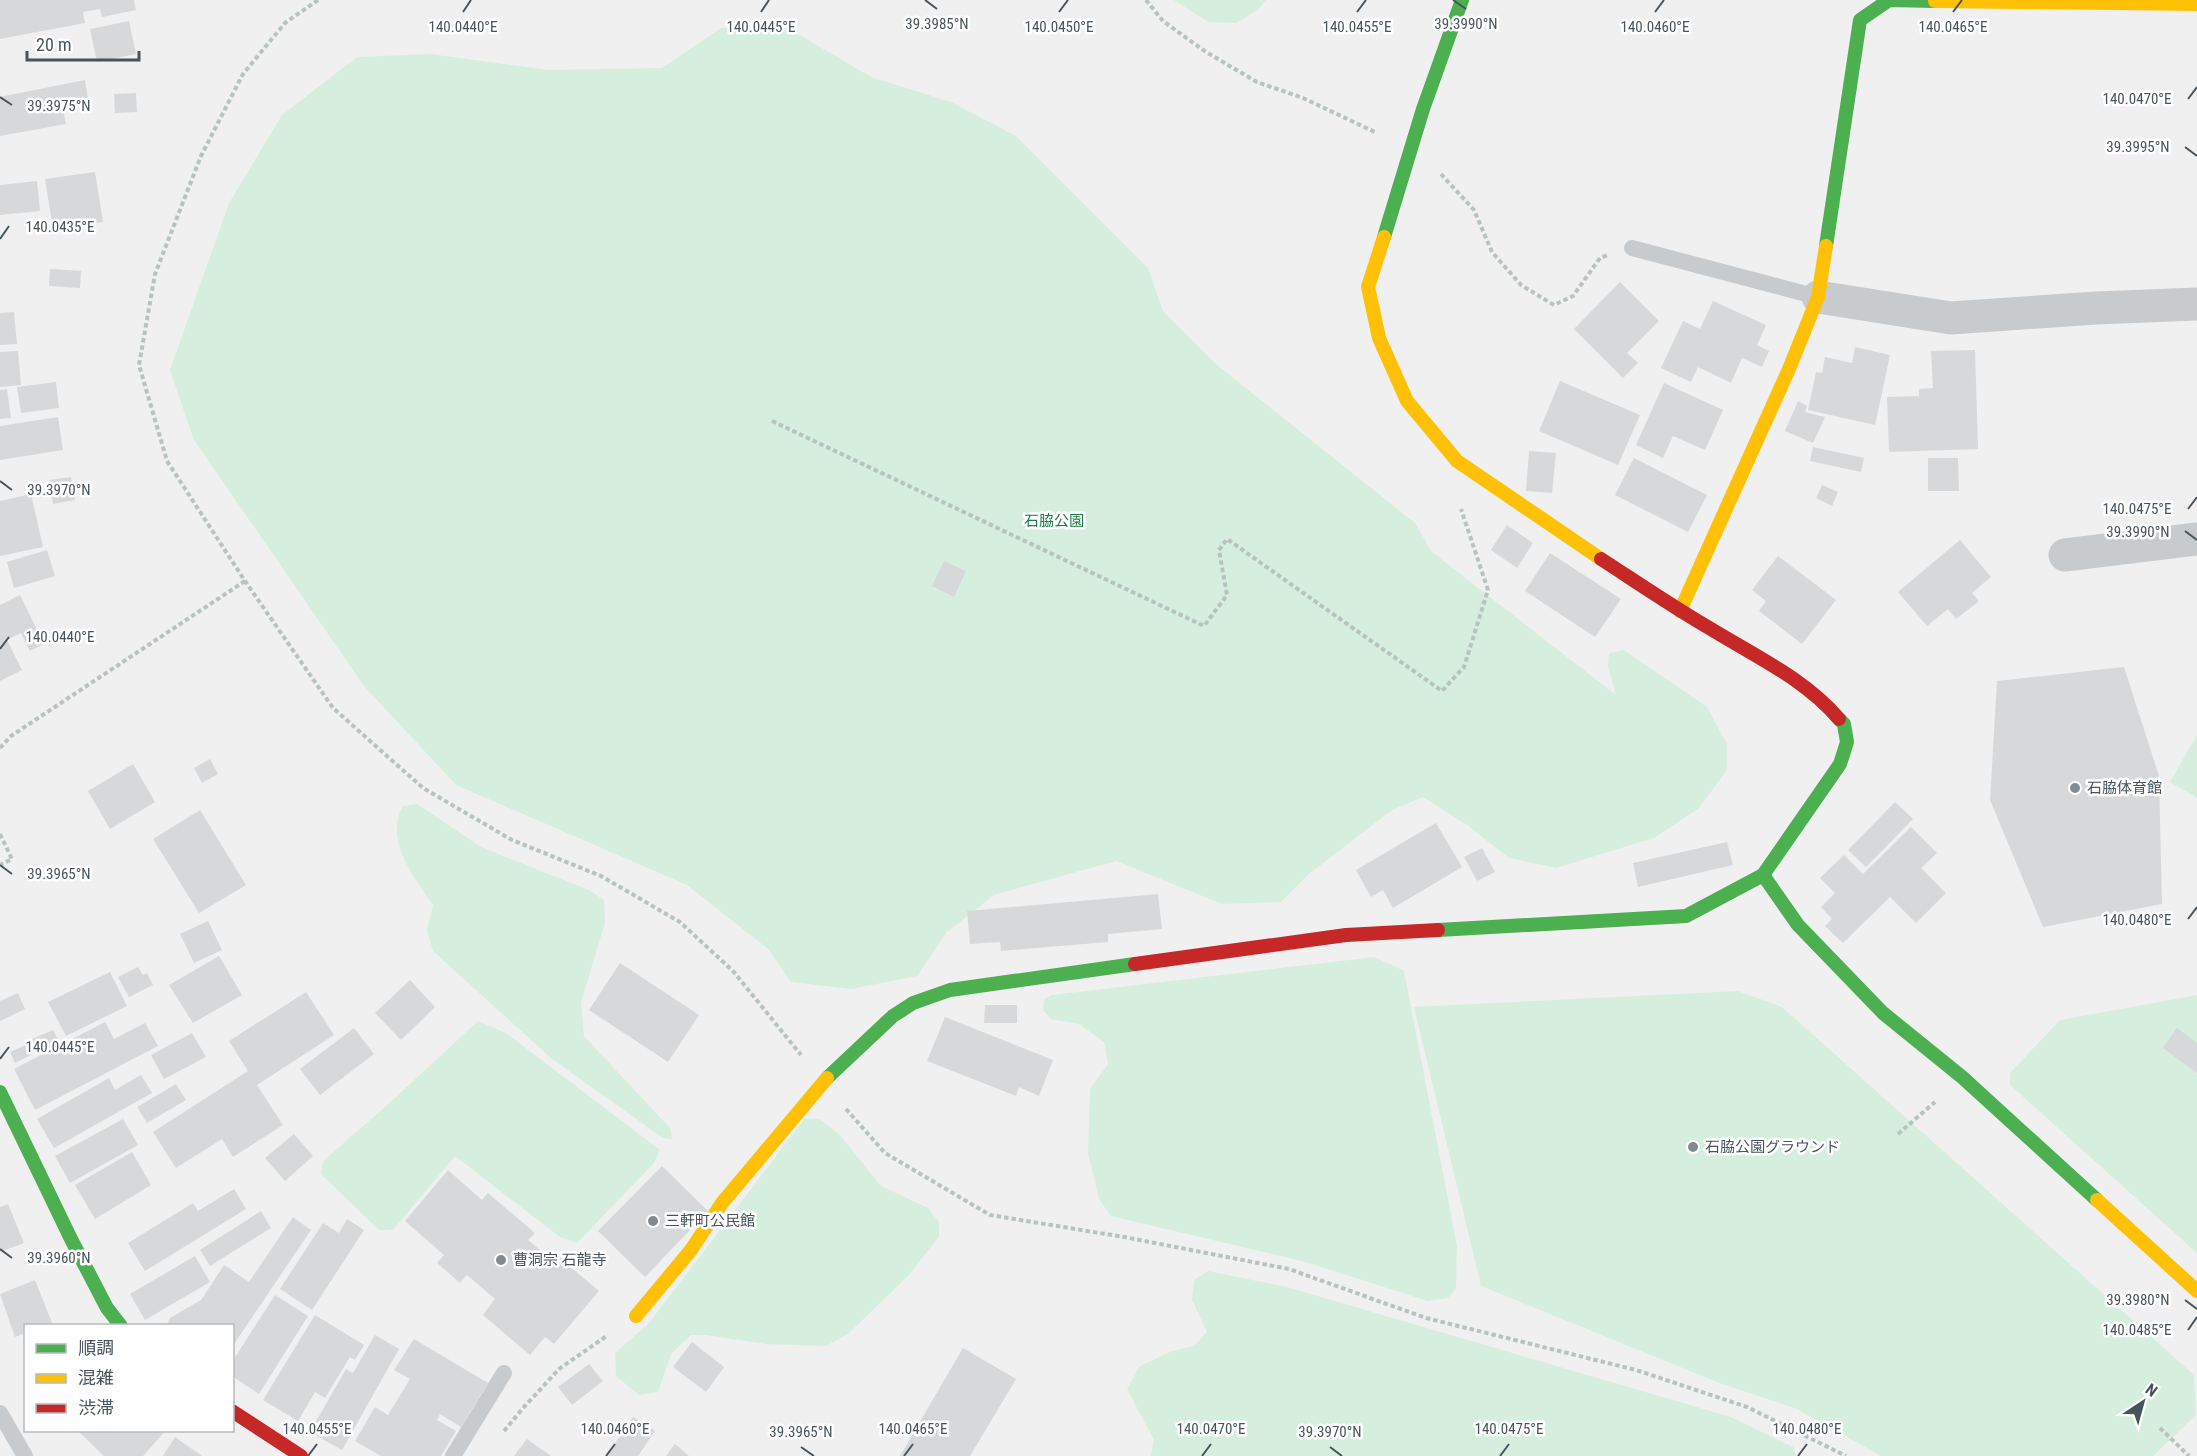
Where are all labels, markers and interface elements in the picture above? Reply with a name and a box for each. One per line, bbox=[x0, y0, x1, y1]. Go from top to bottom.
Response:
text: 39.3985°N bbox=[905, 15, 969, 33]
text: 39.3990°N bbox=[1434, 15, 1498, 33]
text: 140.0440°E bbox=[429, 18, 497, 36]
text: 140.0445°E bbox=[727, 18, 795, 36]
text: 140.0450°E bbox=[1025, 18, 1093, 36]
text: 140.0455°E bbox=[1323, 18, 1391, 36]
text: 140.0460°E bbox=[1621, 18, 1689, 36]
text: 140.0465°E bbox=[1919, 18, 1987, 36]
scale bar bbox=[27, 24, 140, 62]
text: 20 m bbox=[36, 34, 71, 55]
text: 140.0470°E bbox=[2103, 90, 2171, 108]
text: 39.3975°N bbox=[27, 97, 91, 115]
text: 39.3995°N bbox=[2106, 138, 2170, 156]
text: 140.0435°E bbox=[26, 218, 94, 236]
text: 39.3970°N bbox=[27, 481, 91, 499]
text: 140.0475°E bbox=[2103, 500, 2171, 518]
park label: 石脇公園 bbox=[1024, 512, 1084, 530]
text: 39.3990°N bbox=[2106, 523, 2170, 541]
text: 140.0440°E bbox=[26, 628, 94, 646]
place label: 石脇体育館 bbox=[2087, 779, 2162, 797]
marker: 石脇体育館 bbox=[2068, 781, 2082, 795]
text: 39.3965°N bbox=[27, 865, 91, 883]
text: 140.0480°E bbox=[2103, 911, 2171, 929]
text: 140.0445°E bbox=[26, 1038, 94, 1056]
place label: 石脇公園グラウンド bbox=[1705, 1138, 1840, 1156]
marker: 石脇公園グラウンド bbox=[1686, 1140, 1700, 1154]
place label: 三軒町公民館 bbox=[665, 1212, 755, 1230]
marker: 三軒町公民館 bbox=[646, 1214, 660, 1228]
text: 39.3960°N bbox=[27, 1249, 91, 1267]
place label: 曹洞宗 石龍寺 bbox=[513, 1251, 606, 1269]
marker: 曹洞宗 石龍寺 bbox=[494, 1253, 508, 1267]
text: 39.3980°N bbox=[2106, 1291, 2170, 1309]
text: 140.0485°E bbox=[2103, 1321, 2171, 1339]
legend bbox=[24, 1324, 234, 1432]
text: 順調 bbox=[78, 1337, 114, 1358]
text: 混雑 bbox=[78, 1367, 114, 1388]
north arrow bbox=[2113, 1372, 2173, 1432]
text: N bbox=[2142, 1380, 2161, 1401]
text: 渋滞 bbox=[78, 1397, 114, 1418]
text: 140.0455°E bbox=[283, 1420, 351, 1438]
text: 140.0460°E bbox=[581, 1420, 649, 1438]
text: 140.0465°E bbox=[879, 1420, 947, 1438]
text: 140.0470°E bbox=[1177, 1420, 1245, 1438]
text: 140.0475°E bbox=[1475, 1420, 1543, 1438]
text: 140.0480°E bbox=[1773, 1420, 1841, 1438]
text: 39.3965°N bbox=[769, 1423, 833, 1441]
text: 39.3970°N bbox=[1298, 1423, 1362, 1441]

